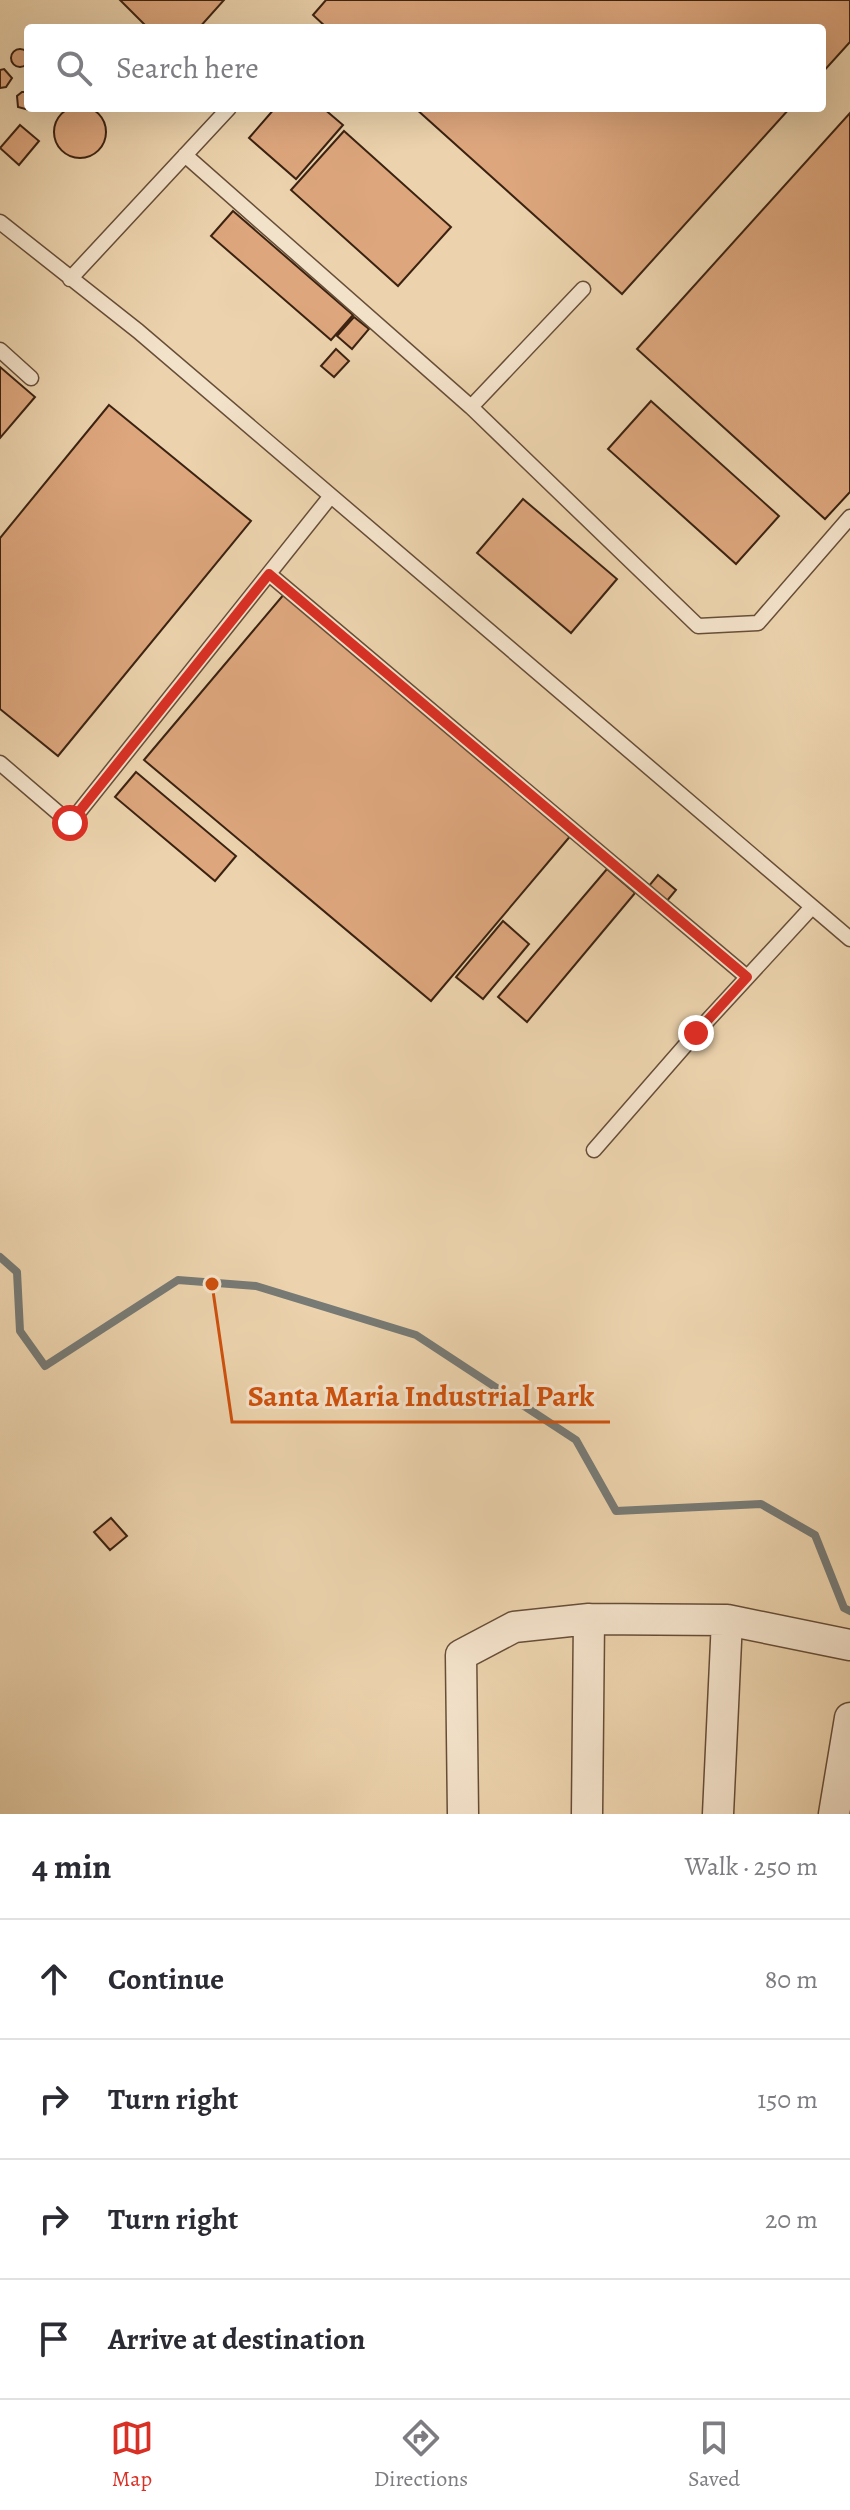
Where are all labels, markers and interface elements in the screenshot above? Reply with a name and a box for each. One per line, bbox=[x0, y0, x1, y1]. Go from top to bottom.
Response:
search box bbox=[24, 24, 826, 112]
icon: search bbox=[52, 46, 96, 90]
text: Search here bbox=[116, 48, 259, 88]
route start bbox=[52, 805, 88, 841]
route end bbox=[678, 1015, 714, 1051]
callout: Santa Maria Industrial Park bbox=[232, 1368, 610, 1422]
text: Santa Maria Industrial Park bbox=[248, 1376, 595, 1416]
text: 4 min bbox=[32, 1843, 111, 1890]
text: Walk · 250 m bbox=[685, 1849, 818, 1884]
icon: ahead bbox=[32, 1957, 76, 2001]
text: Continue bbox=[108, 1959, 224, 1999]
text: 80 m bbox=[765, 1962, 818, 1997]
icon: right bbox=[32, 2077, 76, 2121]
text: Turn right bbox=[108, 2079, 238, 2119]
text: 150 m bbox=[757, 2082, 818, 2117]
icon: right bbox=[32, 2197, 76, 2241]
text: Turn right bbox=[108, 2199, 238, 2239]
text: 20 m bbox=[765, 2202, 818, 2237]
icon: arrive bbox=[32, 2317, 76, 2361]
text: Arrive at destination bbox=[108, 2319, 365, 2359]
tab: Map bbox=[110, 2416, 154, 2494]
tab: Directions bbox=[374, 2416, 468, 2494]
tab: Saved bbox=[688, 2416, 740, 2494]

